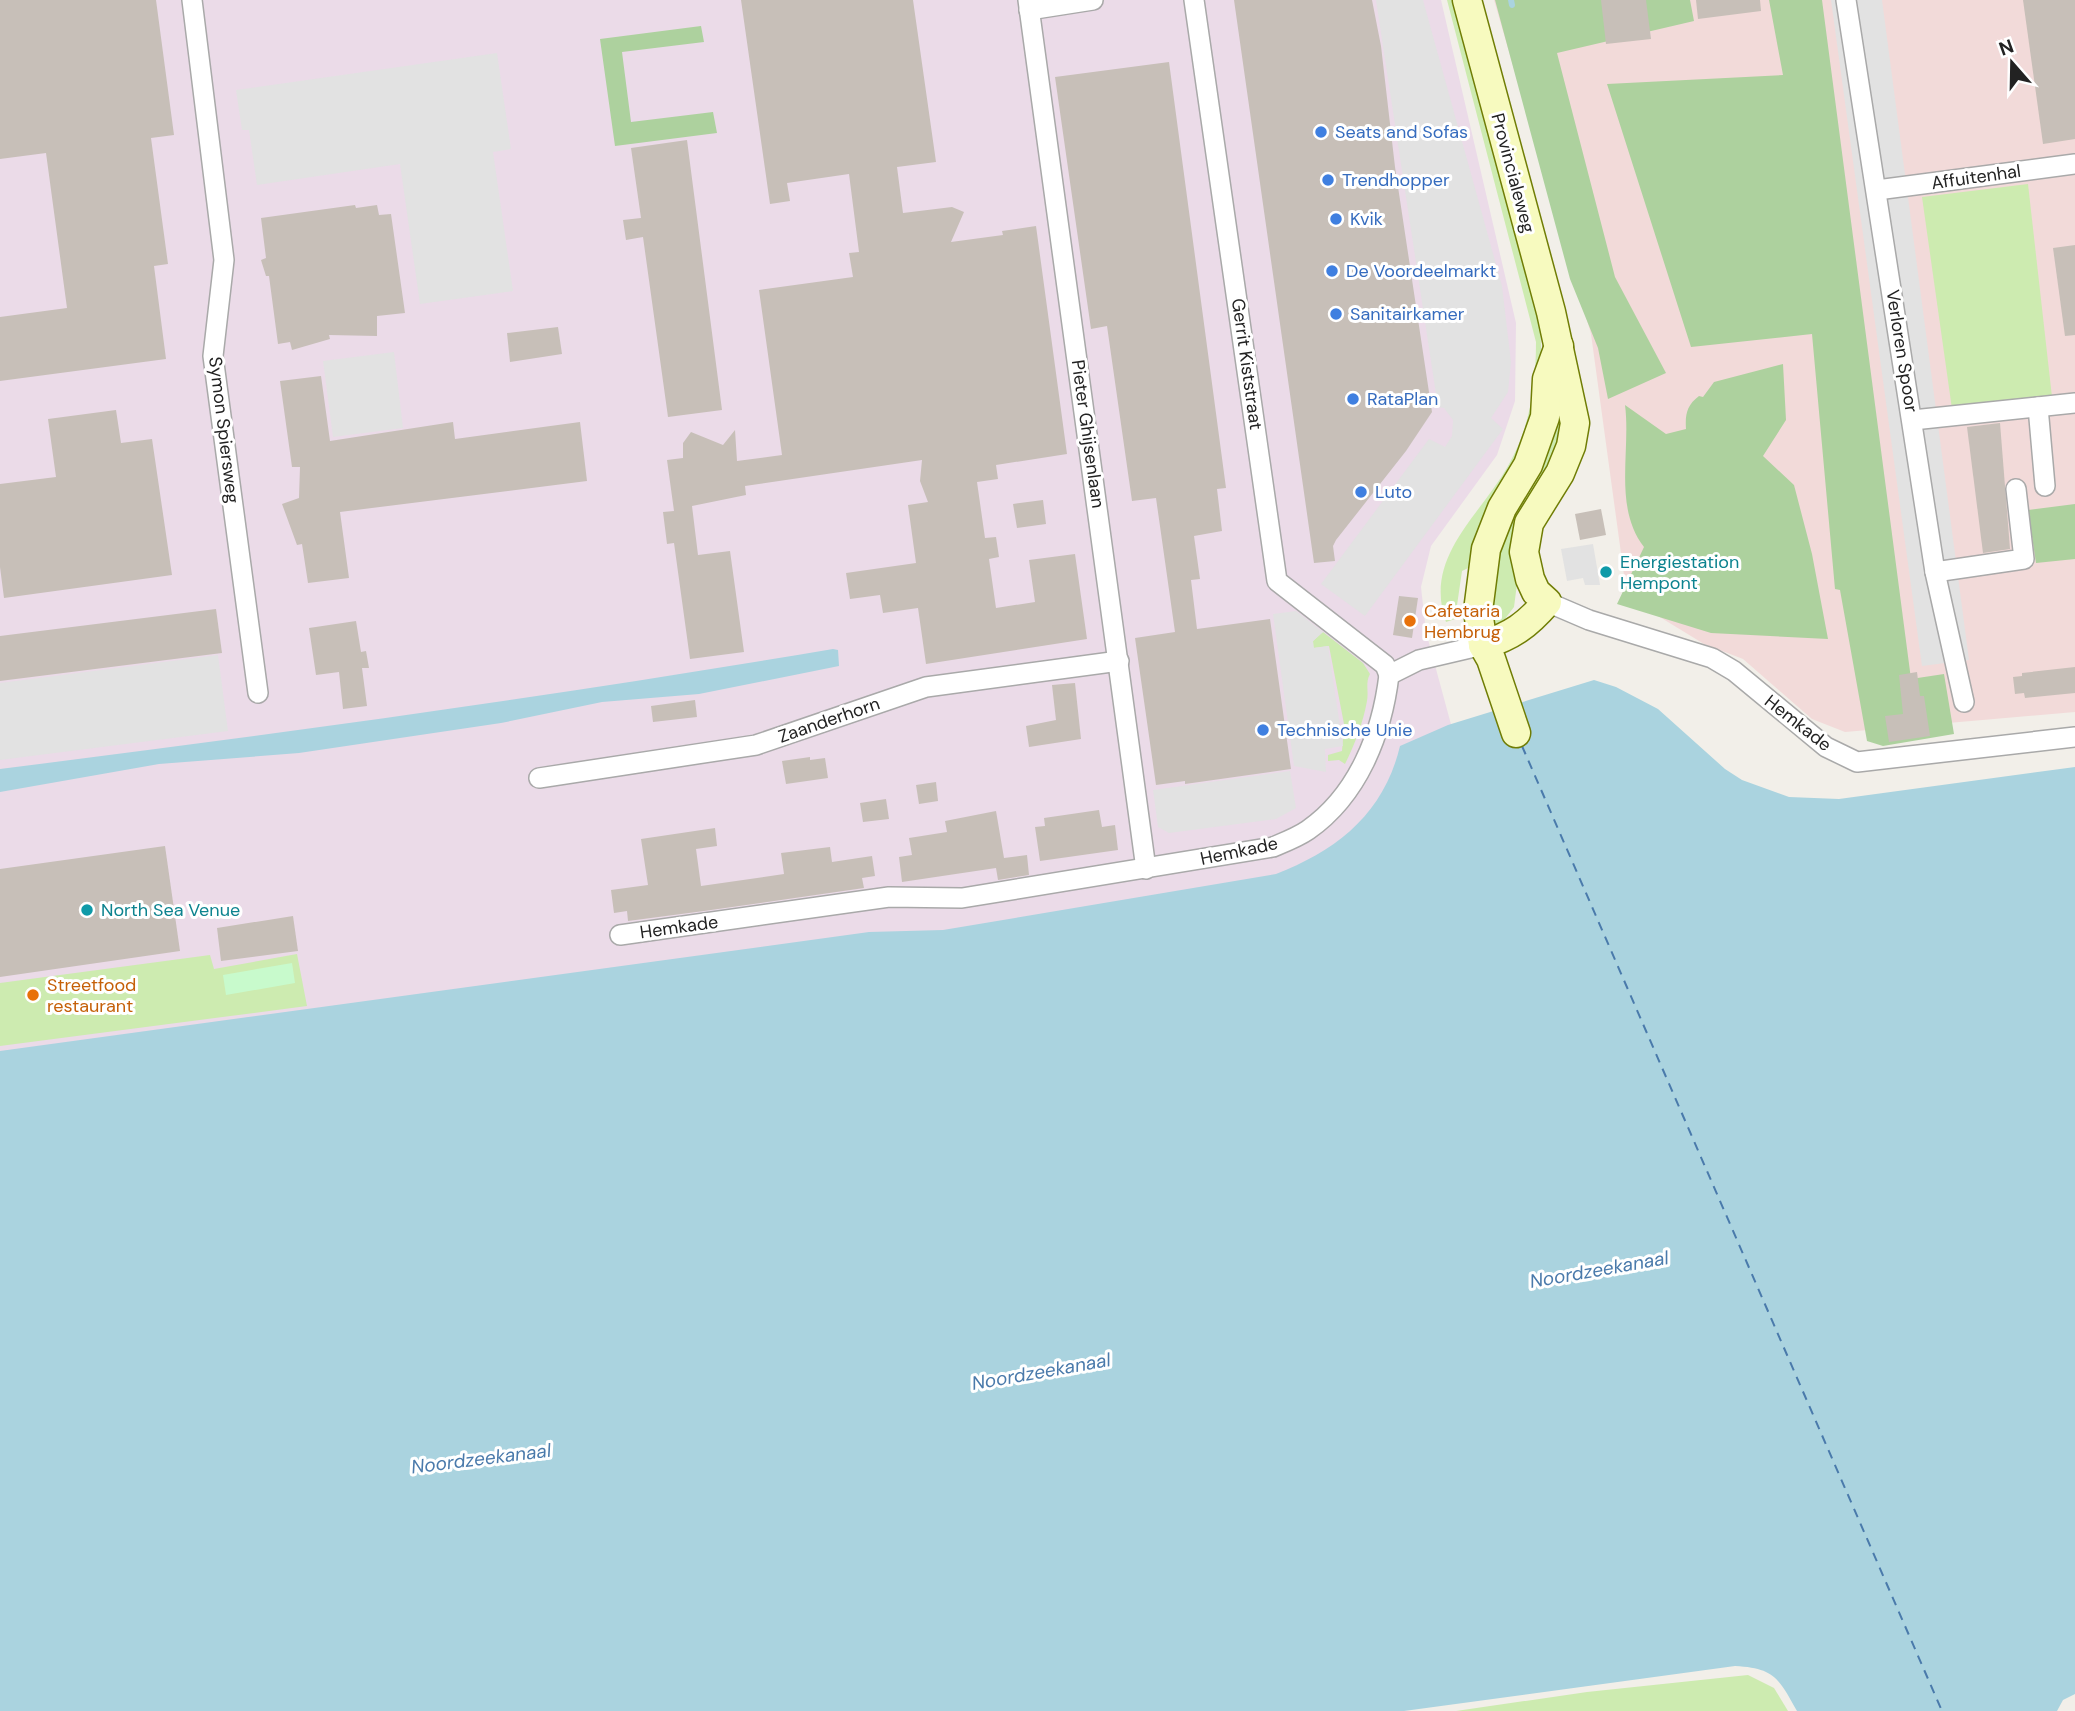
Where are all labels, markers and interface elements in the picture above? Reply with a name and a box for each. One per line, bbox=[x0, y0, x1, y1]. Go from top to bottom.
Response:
north arrow bbox=[1977, 28, 2047, 98]
text: N bbox=[1996, 33, 2017, 62]
street label: Provincialeweg bbox=[1485, 110, 1541, 236]
place label: Seats and Sofas bbox=[1335, 120, 1468, 144]
marker: Seats and Sofas bbox=[1313, 124, 1329, 140]
street label: Affuitenhal bbox=[1930, 159, 2022, 195]
place label: Trendhopper bbox=[1342, 168, 1450, 192]
marker: Trendhopper bbox=[1320, 172, 1336, 188]
place label: Kvik bbox=[1350, 207, 1383, 231]
marker: Kvik bbox=[1328, 211, 1344, 227]
place label: De Voordeelmarkt bbox=[1346, 259, 1496, 283]
marker: De Voordeelmarkt bbox=[1324, 263, 1340, 279]
street label: Verloren Spoor bbox=[1880, 288, 1924, 414]
street label: Gerrit Kiststraat bbox=[1226, 297, 1268, 431]
place label: Sanitairkamer bbox=[1350, 302, 1465, 326]
marker: Sanitairkamer bbox=[1328, 306, 1344, 322]
street label: Symon Spiersweg bbox=[203, 355, 245, 505]
street label: Pieter Ghijsenlaan bbox=[1066, 358, 1110, 510]
place label: RataPlan bbox=[1367, 387, 1438, 411]
marker: RataPlan bbox=[1345, 391, 1361, 407]
place label: Luto bbox=[1375, 480, 1412, 504]
marker: Luto bbox=[1353, 484, 1369, 500]
place label: Energiestation Hempont bbox=[1620, 550, 1739, 595]
marker: Energiestation Hempont bbox=[1598, 564, 1614, 580]
place label: Cafetaria Hembrug bbox=[1424, 599, 1501, 644]
marker: Cafetaria Hembrug bbox=[1402, 613, 1418, 629]
street label: Hemkade bbox=[1760, 689, 1836, 757]
street label: Zaanderhorn bbox=[775, 691, 883, 749]
place label: Technische Unie bbox=[1277, 718, 1412, 742]
marker: Technische Unie bbox=[1255, 722, 1271, 738]
street label: Hemkade bbox=[1198, 831, 1280, 871]
place label: North Sea Venue bbox=[101, 898, 240, 922]
marker: North Sea Venue bbox=[79, 902, 95, 918]
street label: Hemkade bbox=[638, 910, 720, 944]
place label: Streetfood restaurant bbox=[47, 973, 136, 1018]
marker: Streetfood restaurant bbox=[25, 987, 41, 1003]
water label: Noordzeekanaal bbox=[1528, 1245, 1671, 1294]
water label: Noordzeekanaal bbox=[970, 1347, 1113, 1396]
water label: Noordzeekanaal bbox=[410, 1437, 553, 1479]

